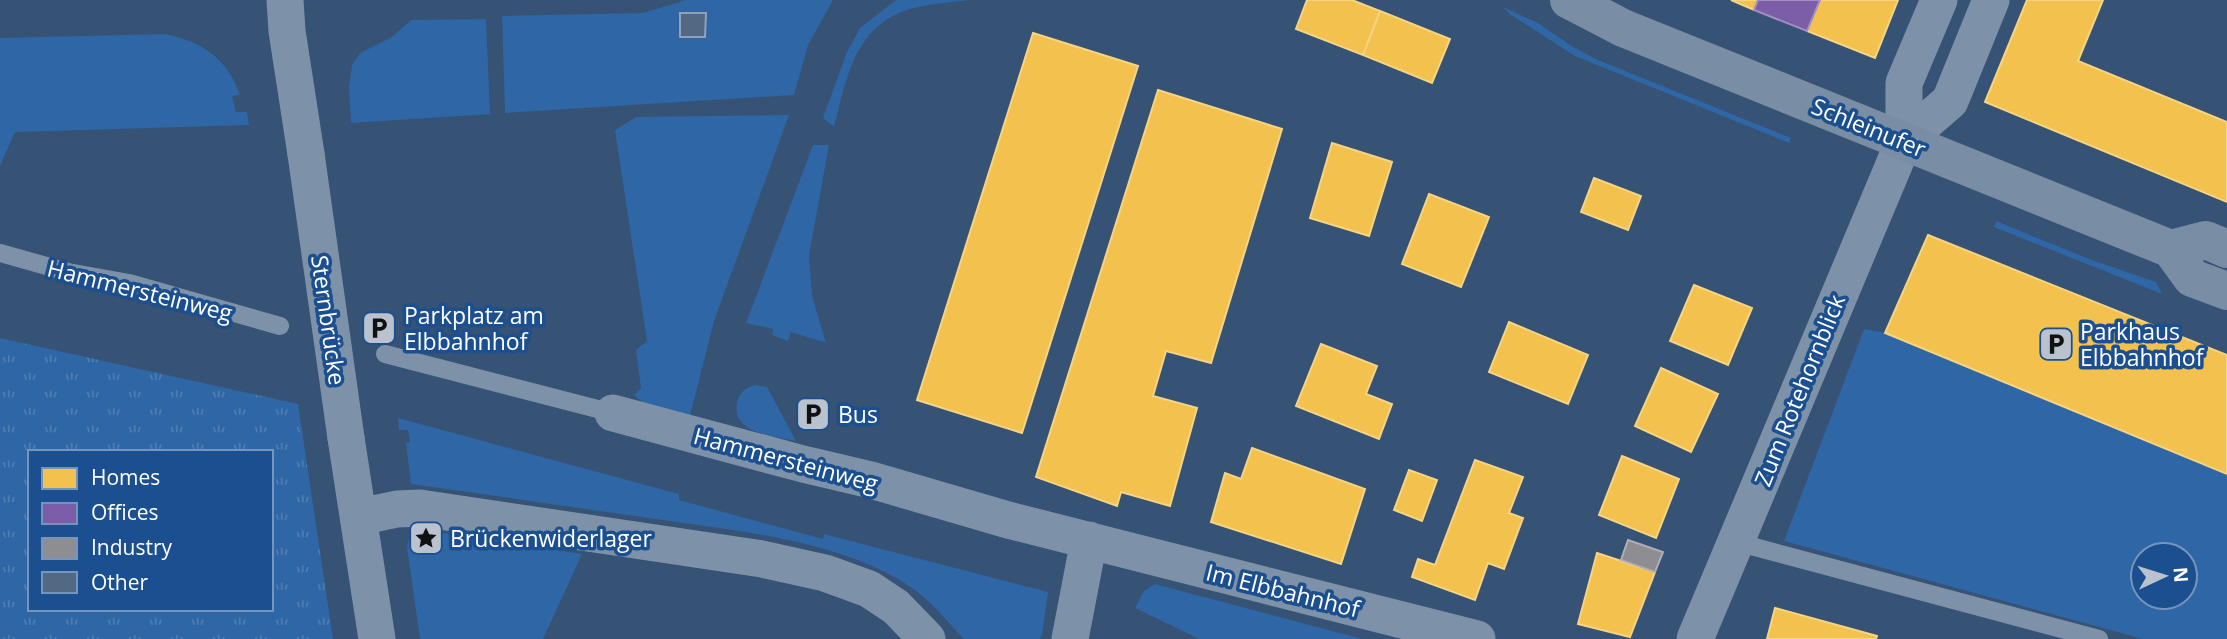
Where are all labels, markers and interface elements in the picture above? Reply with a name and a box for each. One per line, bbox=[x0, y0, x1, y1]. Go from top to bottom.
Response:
street label: Schleinufer bbox=[1807, 90, 1931, 165]
street label: Hammersteinweg bbox=[44, 252, 236, 329]
street label: Sternbrücke bbox=[304, 253, 354, 387]
street label: Zum Rotehornblick bbox=[1746, 289, 1852, 491]
place label: Parkplatz am Elbbahnhof bbox=[404, 299, 544, 357]
parking icon: Parkplatz am Elbbahnhof bbox=[360, 309, 398, 347]
place label: Parkhaus Elbbahnhof bbox=[2080, 315, 2205, 373]
parking icon: Parkhaus Elbbahnhof bbox=[2037, 325, 2075, 363]
parking icon: Bus bbox=[794, 395, 832, 433]
place label: Bus bbox=[838, 398, 878, 430]
street label: Hammersteinweg bbox=[690, 419, 882, 499]
legend bbox=[28, 450, 273, 611]
text: Homes bbox=[91, 463, 160, 491]
text: Offices bbox=[91, 498, 159, 526]
place icon: Brückenwiderlager bbox=[407, 519, 445, 557]
place label: Brückenwiderlager bbox=[450, 522, 652, 554]
text: Industry bbox=[91, 533, 173, 561]
north arrow bbox=[2129, 541, 2199, 611]
street label: Im Elbbahnhof bbox=[1203, 555, 1364, 625]
text: N bbox=[2167, 566, 2194, 583]
text: Other bbox=[91, 568, 148, 596]

